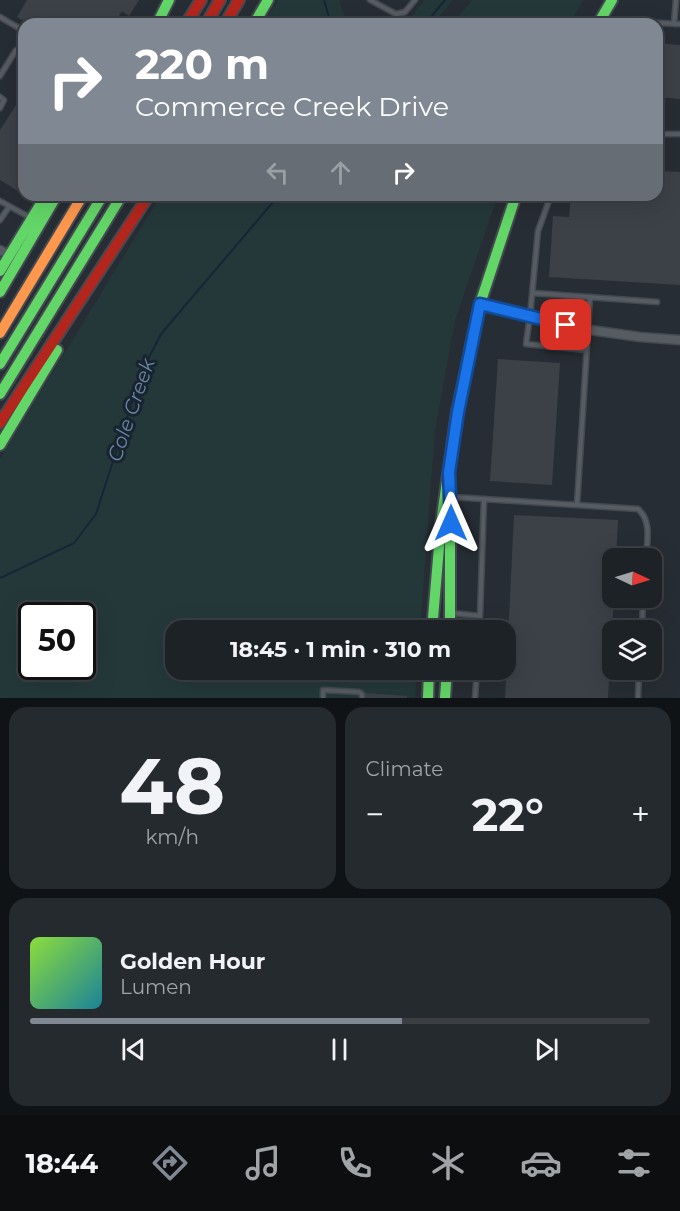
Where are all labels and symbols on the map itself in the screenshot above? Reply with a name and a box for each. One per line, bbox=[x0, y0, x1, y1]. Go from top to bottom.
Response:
pin bbox=[540, 299, 591, 350]
water label: Cole Creek bbox=[102, 354, 160, 465]
position arrow bbox=[419, 491, 483, 555]
north arrow bbox=[602, 548, 662, 608]
speed limit sign: 50 bbox=[18, 602, 96, 680]

